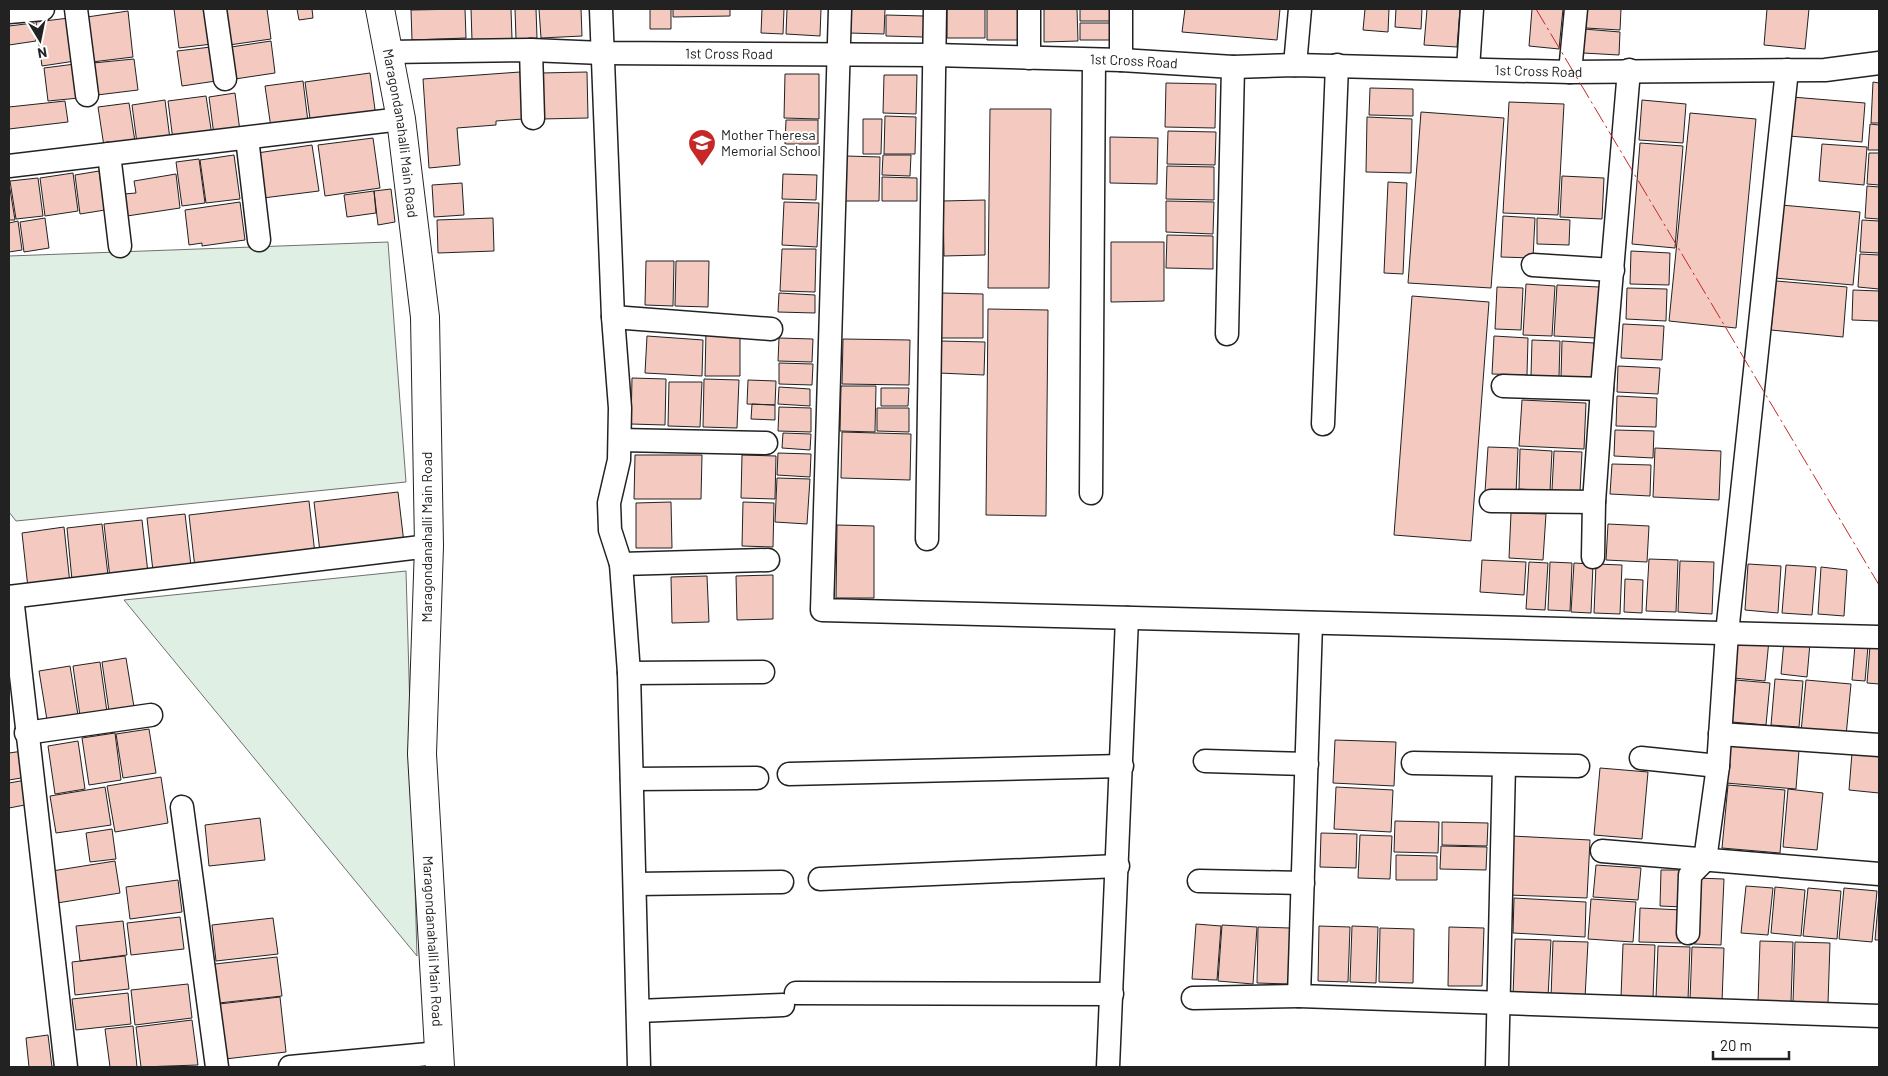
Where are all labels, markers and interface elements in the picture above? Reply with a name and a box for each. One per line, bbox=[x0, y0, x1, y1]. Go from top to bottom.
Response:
north arrow bbox=[15, 15, 65, 65]
text: N bbox=[36, 44, 48, 62]
street label: 1st Cross Road bbox=[685, 45, 773, 62]
street label: Maragondanahalli Main Road bbox=[380, 47, 422, 219]
street label: 1st Cross Road bbox=[1090, 50, 1178, 72]
street label: 1st Cross Road bbox=[1494, 61, 1582, 80]
place label: Mother Theresa Memorial School bbox=[721, 126, 821, 159]
school or university icon: Mother Theresa Memorial School bbox=[687, 128, 717, 167]
street label: Maragondanahalli Main Road bbox=[418, 452, 435, 623]
street label: Maragondanahalli Main Road bbox=[420, 855, 447, 1027]
scale bar bbox=[1713, 1028, 1789, 1060]
text: 20 m bbox=[1720, 1036, 1752, 1054]

